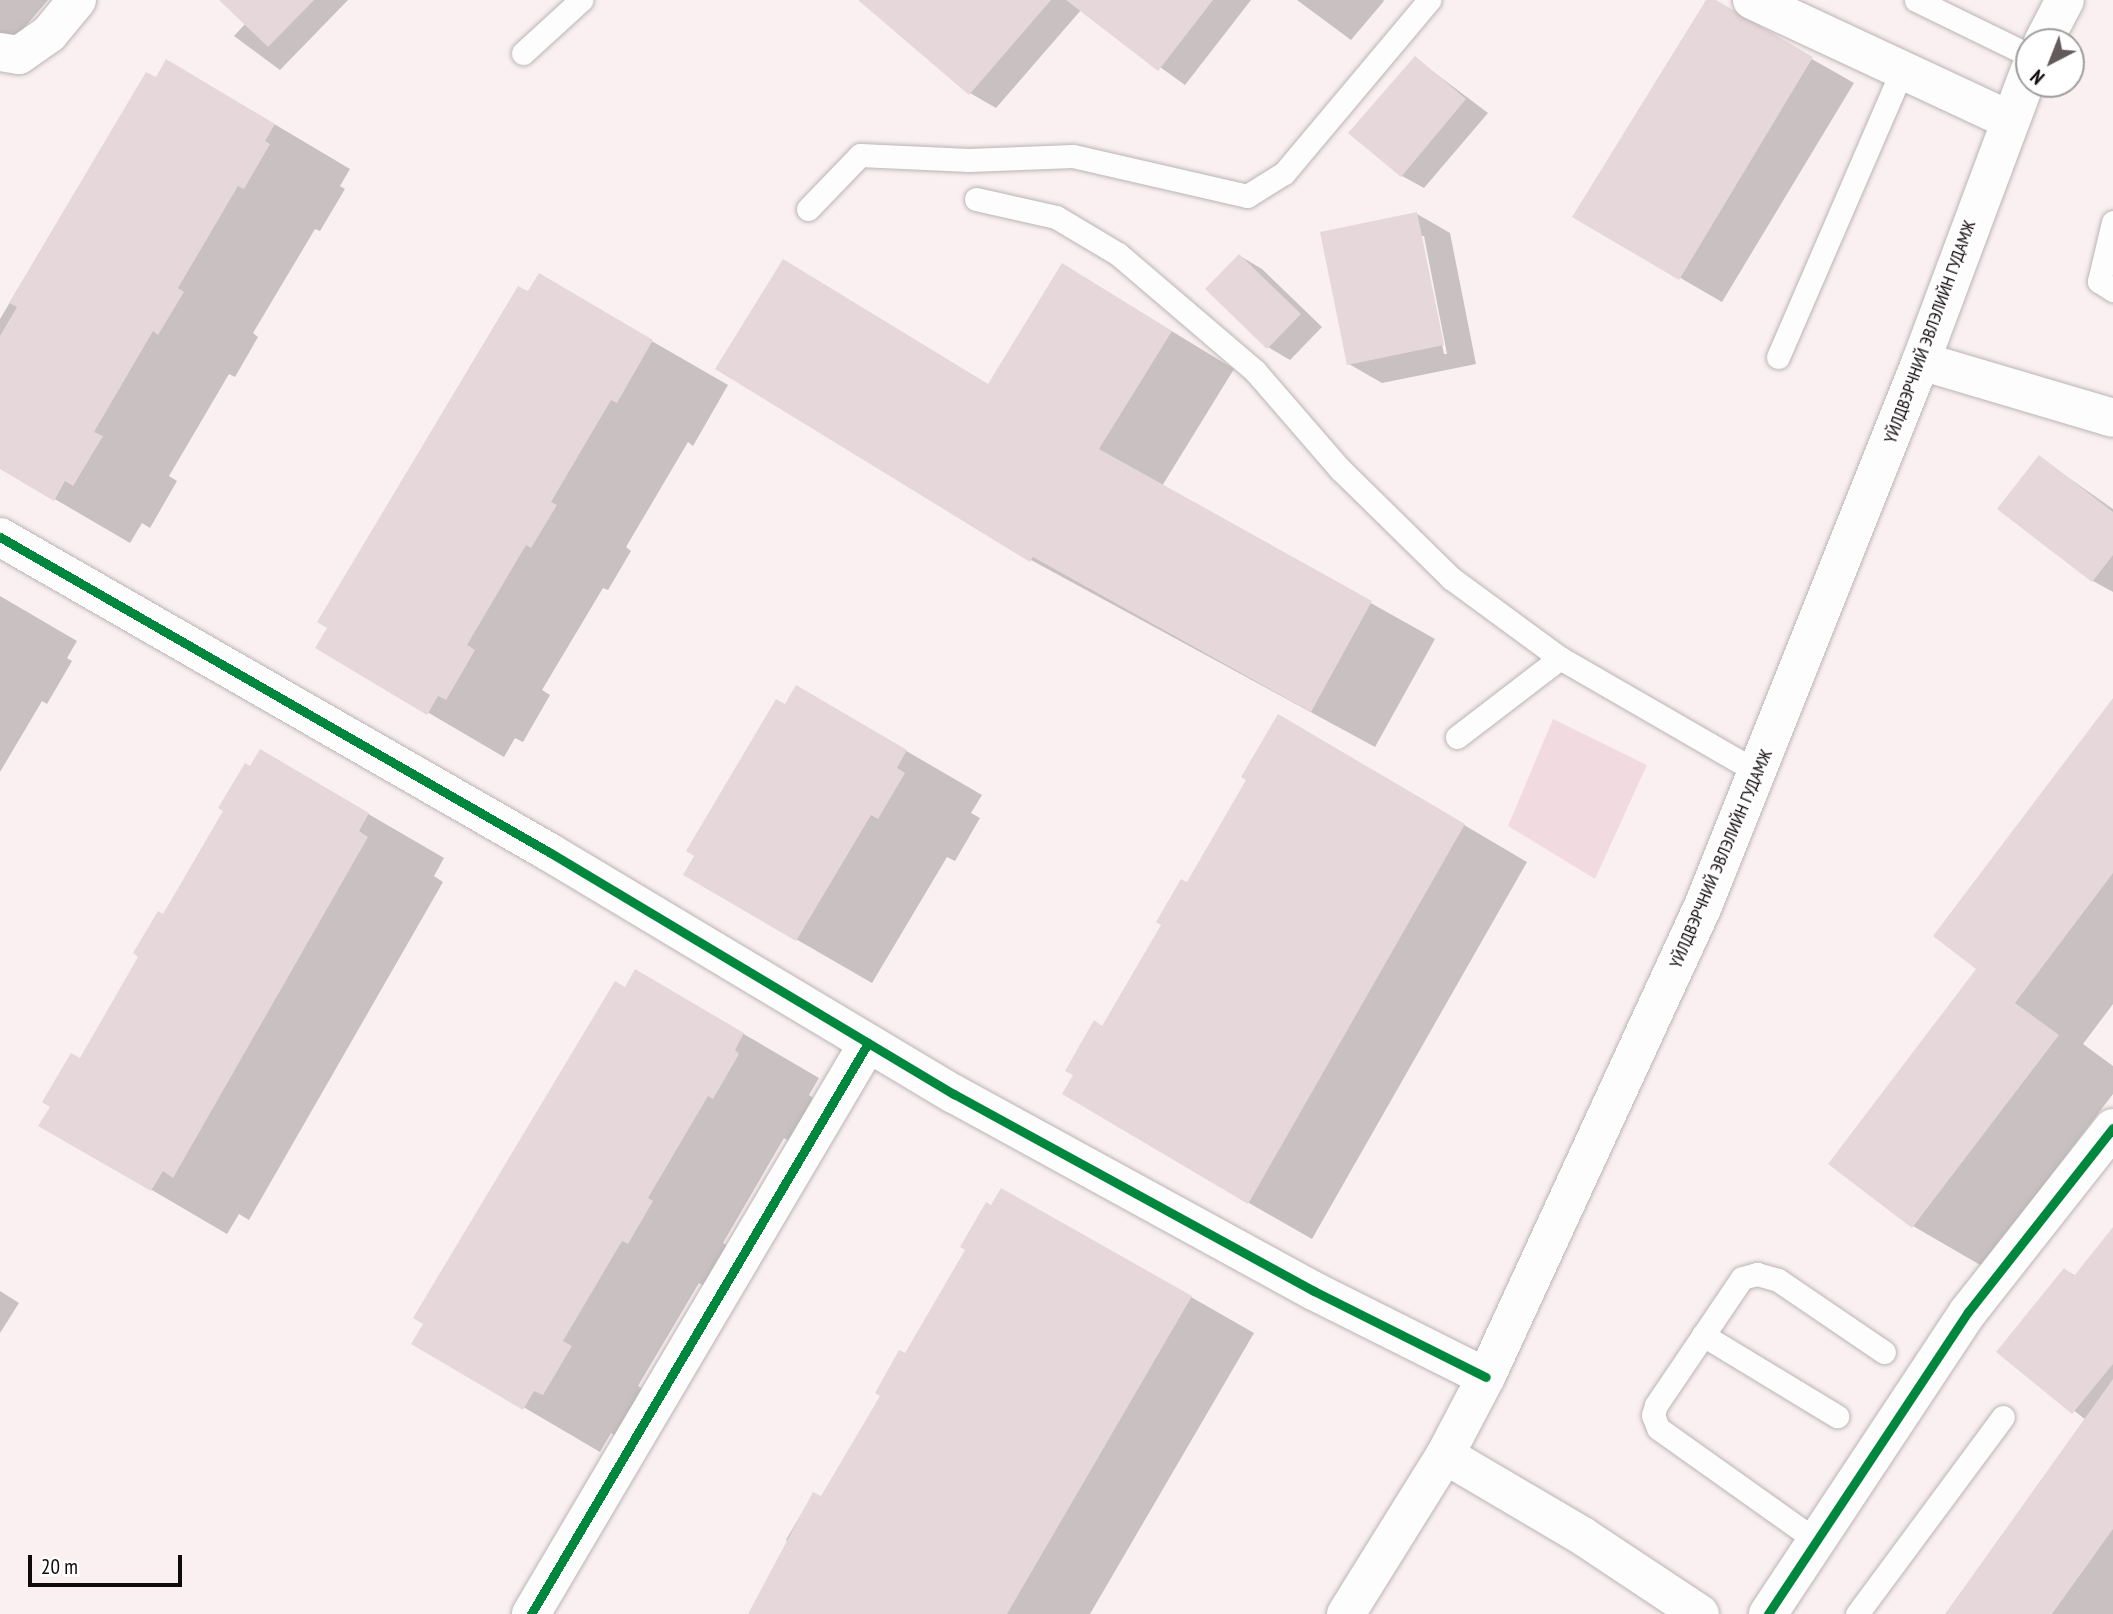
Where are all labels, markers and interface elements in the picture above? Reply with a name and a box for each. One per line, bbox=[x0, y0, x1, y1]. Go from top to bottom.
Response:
north arrow bbox=[2015, 28, 2085, 98]
text: N bbox=[2025, 65, 2049, 89]
street label: ҮЙЛДВЭРЧНИЙ ЭВЛЭЛИЙН ГУДАМЖ bbox=[1880, 218, 1980, 446]
street label: ҮЙЛДВЭРЧНИЙ ЭВЛЭЛИЙН ГУДАМЖ bbox=[1665, 746, 1777, 972]
scale bar bbox=[32, 1540, 186, 1584]
text: 20 m bbox=[41, 1553, 78, 1580]

